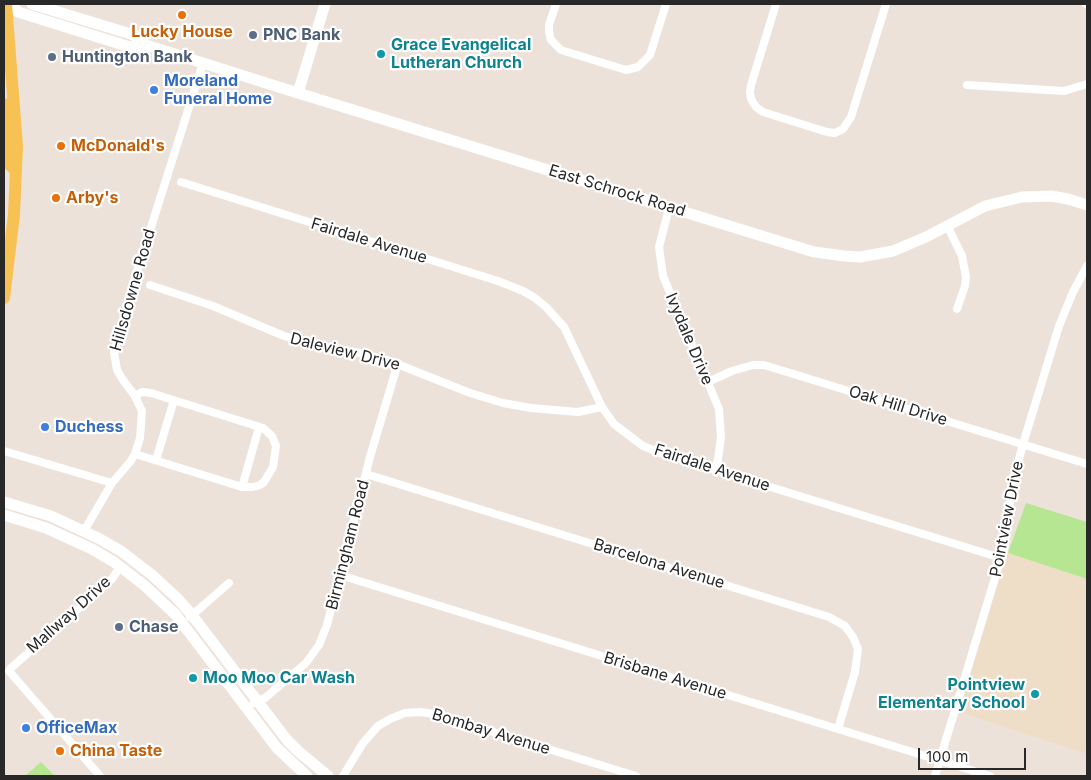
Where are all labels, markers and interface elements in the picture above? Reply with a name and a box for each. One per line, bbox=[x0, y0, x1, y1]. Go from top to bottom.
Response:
marker: Lucky House bbox=[176, 9, 188, 21]
place label: Lucky House bbox=[131, 22, 233, 42]
place label: PNC Bank bbox=[263, 25, 340, 45]
marker: PNC Bank bbox=[247, 29, 259, 41]
place label: Grace Evangelical Lutheran Church bbox=[391, 35, 531, 73]
place label: Huntington Bank bbox=[62, 47, 193, 67]
marker: Grace Evangelical Lutheran Church bbox=[375, 48, 387, 60]
marker: Huntington Bank bbox=[46, 51, 58, 63]
place label: Moreland Funeral Home bbox=[164, 71, 272, 109]
marker: Moreland Funeral Home bbox=[148, 84, 160, 96]
place label: McDonald's bbox=[71, 136, 165, 156]
marker: McDonald's bbox=[55, 140, 67, 152]
street label: East Schrock Road bbox=[546, 161, 688, 221]
place label: Arby's bbox=[66, 188, 118, 208]
marker: Arby's bbox=[50, 192, 62, 204]
street label: Fairdale Avenue bbox=[309, 214, 429, 268]
street label: Hillsdowne Road bbox=[106, 227, 160, 353]
street label: Ivydale Drive bbox=[661, 290, 717, 388]
street label: Daleview Drive bbox=[288, 329, 402, 375]
street label: Oak Hill Drive bbox=[846, 382, 950, 430]
place label: Duchess bbox=[55, 417, 123, 437]
marker: Duchess bbox=[39, 421, 51, 433]
street label: Fairdale Avenue bbox=[652, 440, 772, 496]
street label: Pointview Drive bbox=[986, 459, 1028, 579]
street label: Birmingham Road bbox=[323, 478, 373, 612]
street label: Barcelona Avenue bbox=[591, 535, 727, 593]
street label: Mallway Drive bbox=[23, 572, 115, 658]
place label: Chase bbox=[129, 617, 179, 637]
marker: Chase bbox=[113, 621, 125, 633]
street label: Brisbane Avenue bbox=[601, 648, 729, 704]
place label: Moo Moo Car Wash bbox=[203, 668, 355, 688]
marker: Moo Moo Car Wash bbox=[187, 672, 199, 684]
place label: Pointview Elementary School bbox=[878, 675, 1025, 713]
marker: Pointview Elementary School bbox=[1029, 688, 1041, 700]
street label: Bombay Avenue bbox=[430, 705, 552, 759]
place label: OfficeMax bbox=[36, 718, 117, 738]
marker: OfficeMax bbox=[20, 722, 32, 734]
scale bar bbox=[921, 738, 1028, 770]
place label: China Taste bbox=[70, 741, 162, 761]
marker: China Taste bbox=[54, 745, 66, 757]
text: 100 m bbox=[926, 747, 968, 766]

